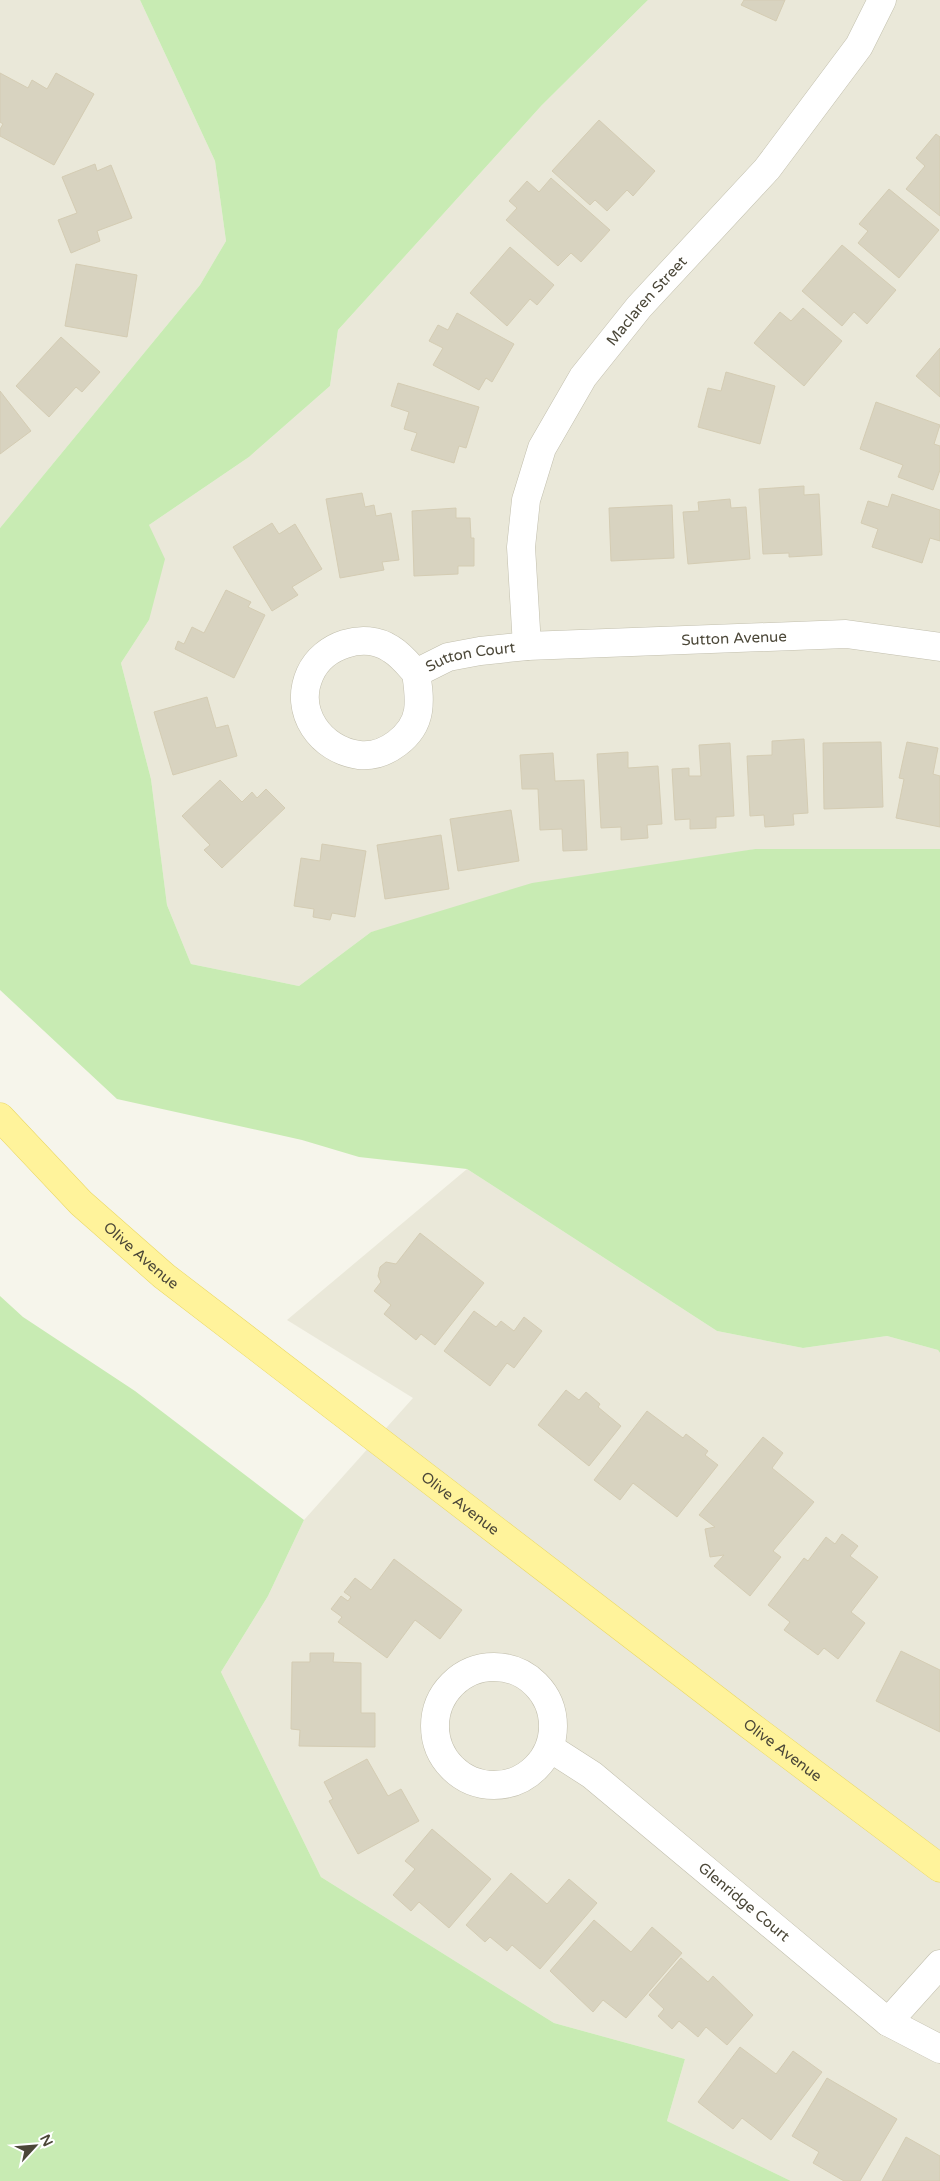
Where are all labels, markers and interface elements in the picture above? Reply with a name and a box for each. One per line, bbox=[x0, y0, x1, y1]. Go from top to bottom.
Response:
street label: Maclaren Street bbox=[603, 252, 691, 349]
street label: Sutton Avenue bbox=[681, 627, 787, 649]
street label: Sutton Court bbox=[423, 638, 516, 676]
street label: Olive Avenue bbox=[100, 1218, 182, 1293]
street label: Olive Avenue bbox=[418, 1468, 503, 1539]
street label: Olive Avenue bbox=[740, 1715, 825, 1785]
street label: Glenridge Court bbox=[695, 1859, 794, 1945]
north arrow bbox=[10, 2121, 60, 2171]
text: N bbox=[36, 2132, 56, 2149]

